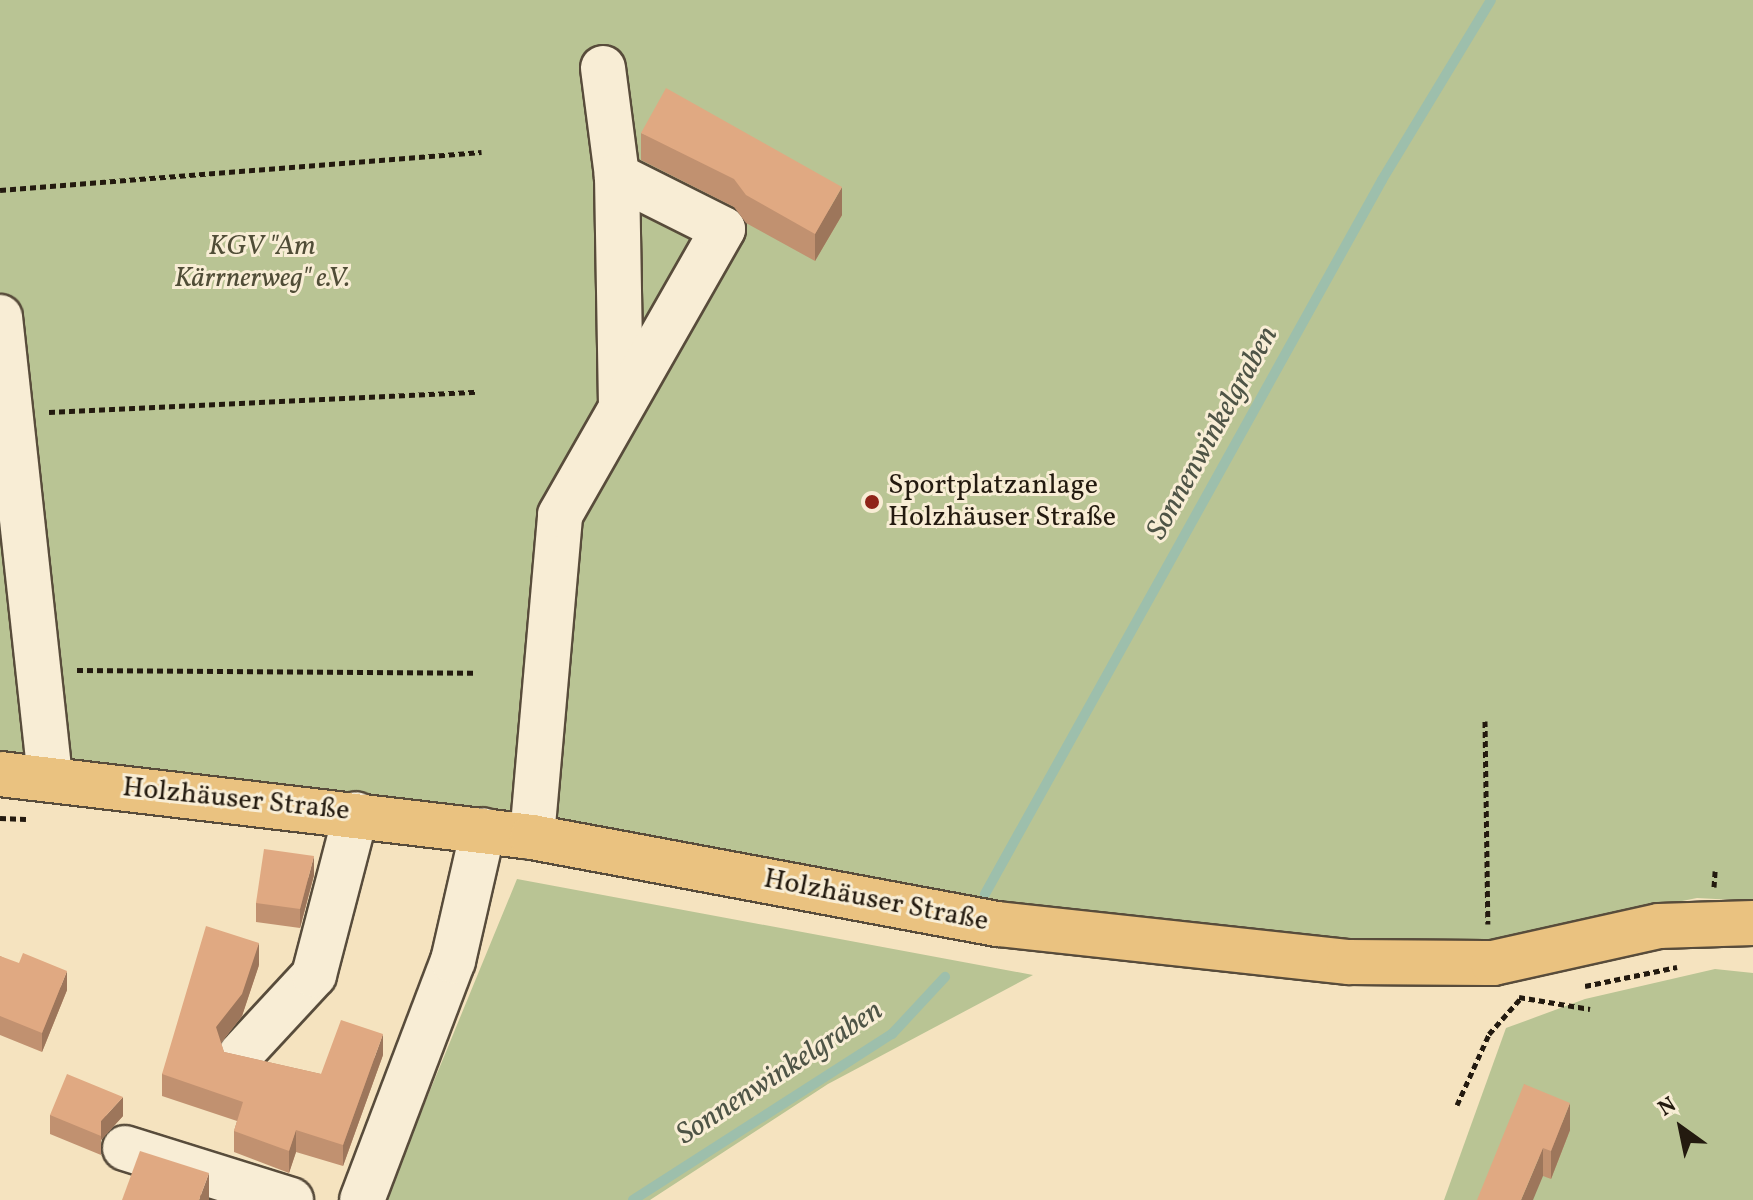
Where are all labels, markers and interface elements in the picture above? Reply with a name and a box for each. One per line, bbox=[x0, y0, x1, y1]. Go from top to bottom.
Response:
park label: KGV "Am Kärrnerweg" e.V. bbox=[174, 230, 350, 296]
water label: Sonnenwinkelgraben bbox=[1139, 320, 1287, 546]
place label: Sportplatzanlage Holzhäuser Straße bbox=[888, 469, 1116, 535]
marker: Sportplatzanlage Holzhäuser Straße bbox=[863, 493, 881, 511]
street label: Holzhäuser Straße bbox=[121, 771, 351, 829]
street label: Holzhäuser Straße bbox=[761, 863, 991, 939]
water label: Sonnenwinkelgraben bbox=[670, 993, 890, 1153]
north arrow bbox=[1641, 1088, 1721, 1168]
text: N bbox=[1653, 1090, 1683, 1125]

